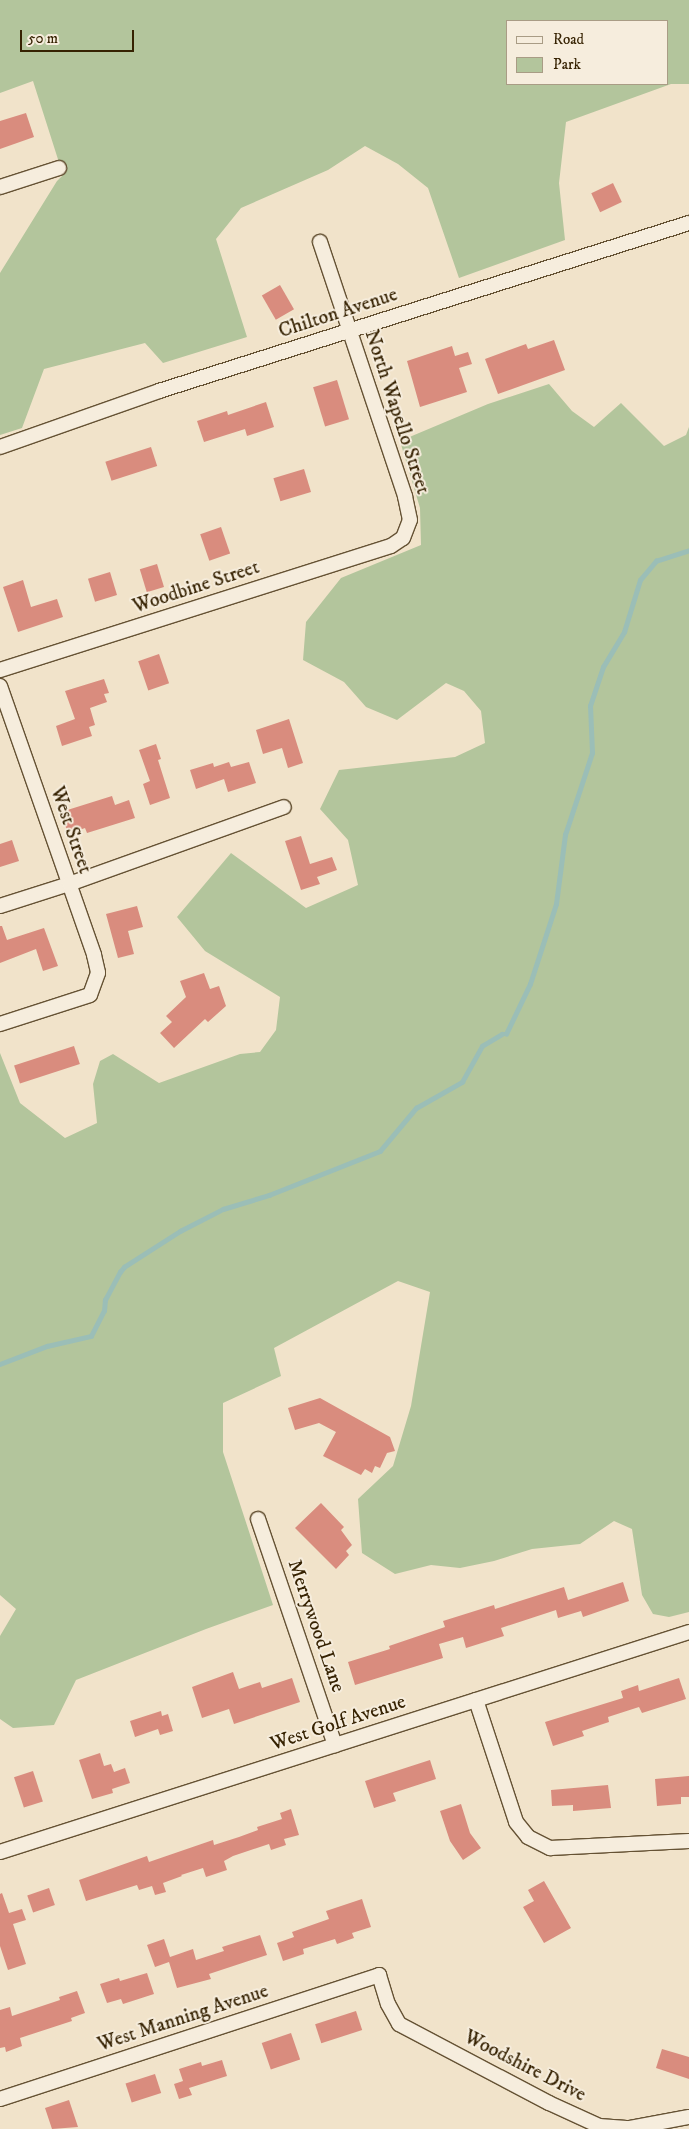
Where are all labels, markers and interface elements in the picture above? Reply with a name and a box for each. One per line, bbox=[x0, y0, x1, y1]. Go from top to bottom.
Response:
scale bar bbox=[22, 20, 136, 52]
legend bbox=[507, 20, 669, 85]
text: 50 m bbox=[28, 29, 58, 48]
text: Road bbox=[553, 30, 584, 49]
text: Park bbox=[553, 55, 581, 74]
street label: Chilton Avenue bbox=[276, 283, 400, 343]
street label: North Wapello Street bbox=[359, 327, 435, 497]
street label: Woodbine Street bbox=[130, 555, 262, 619]
street label: West Street bbox=[45, 783, 97, 877]
street label: Merrywood Lane bbox=[282, 1557, 350, 1695]
street label: West Golf Avenue bbox=[267, 1690, 409, 1756]
street label: West Manning Avenue bbox=[95, 1979, 271, 2057]
street label: Woodshire Drive bbox=[460, 2025, 590, 2107]

